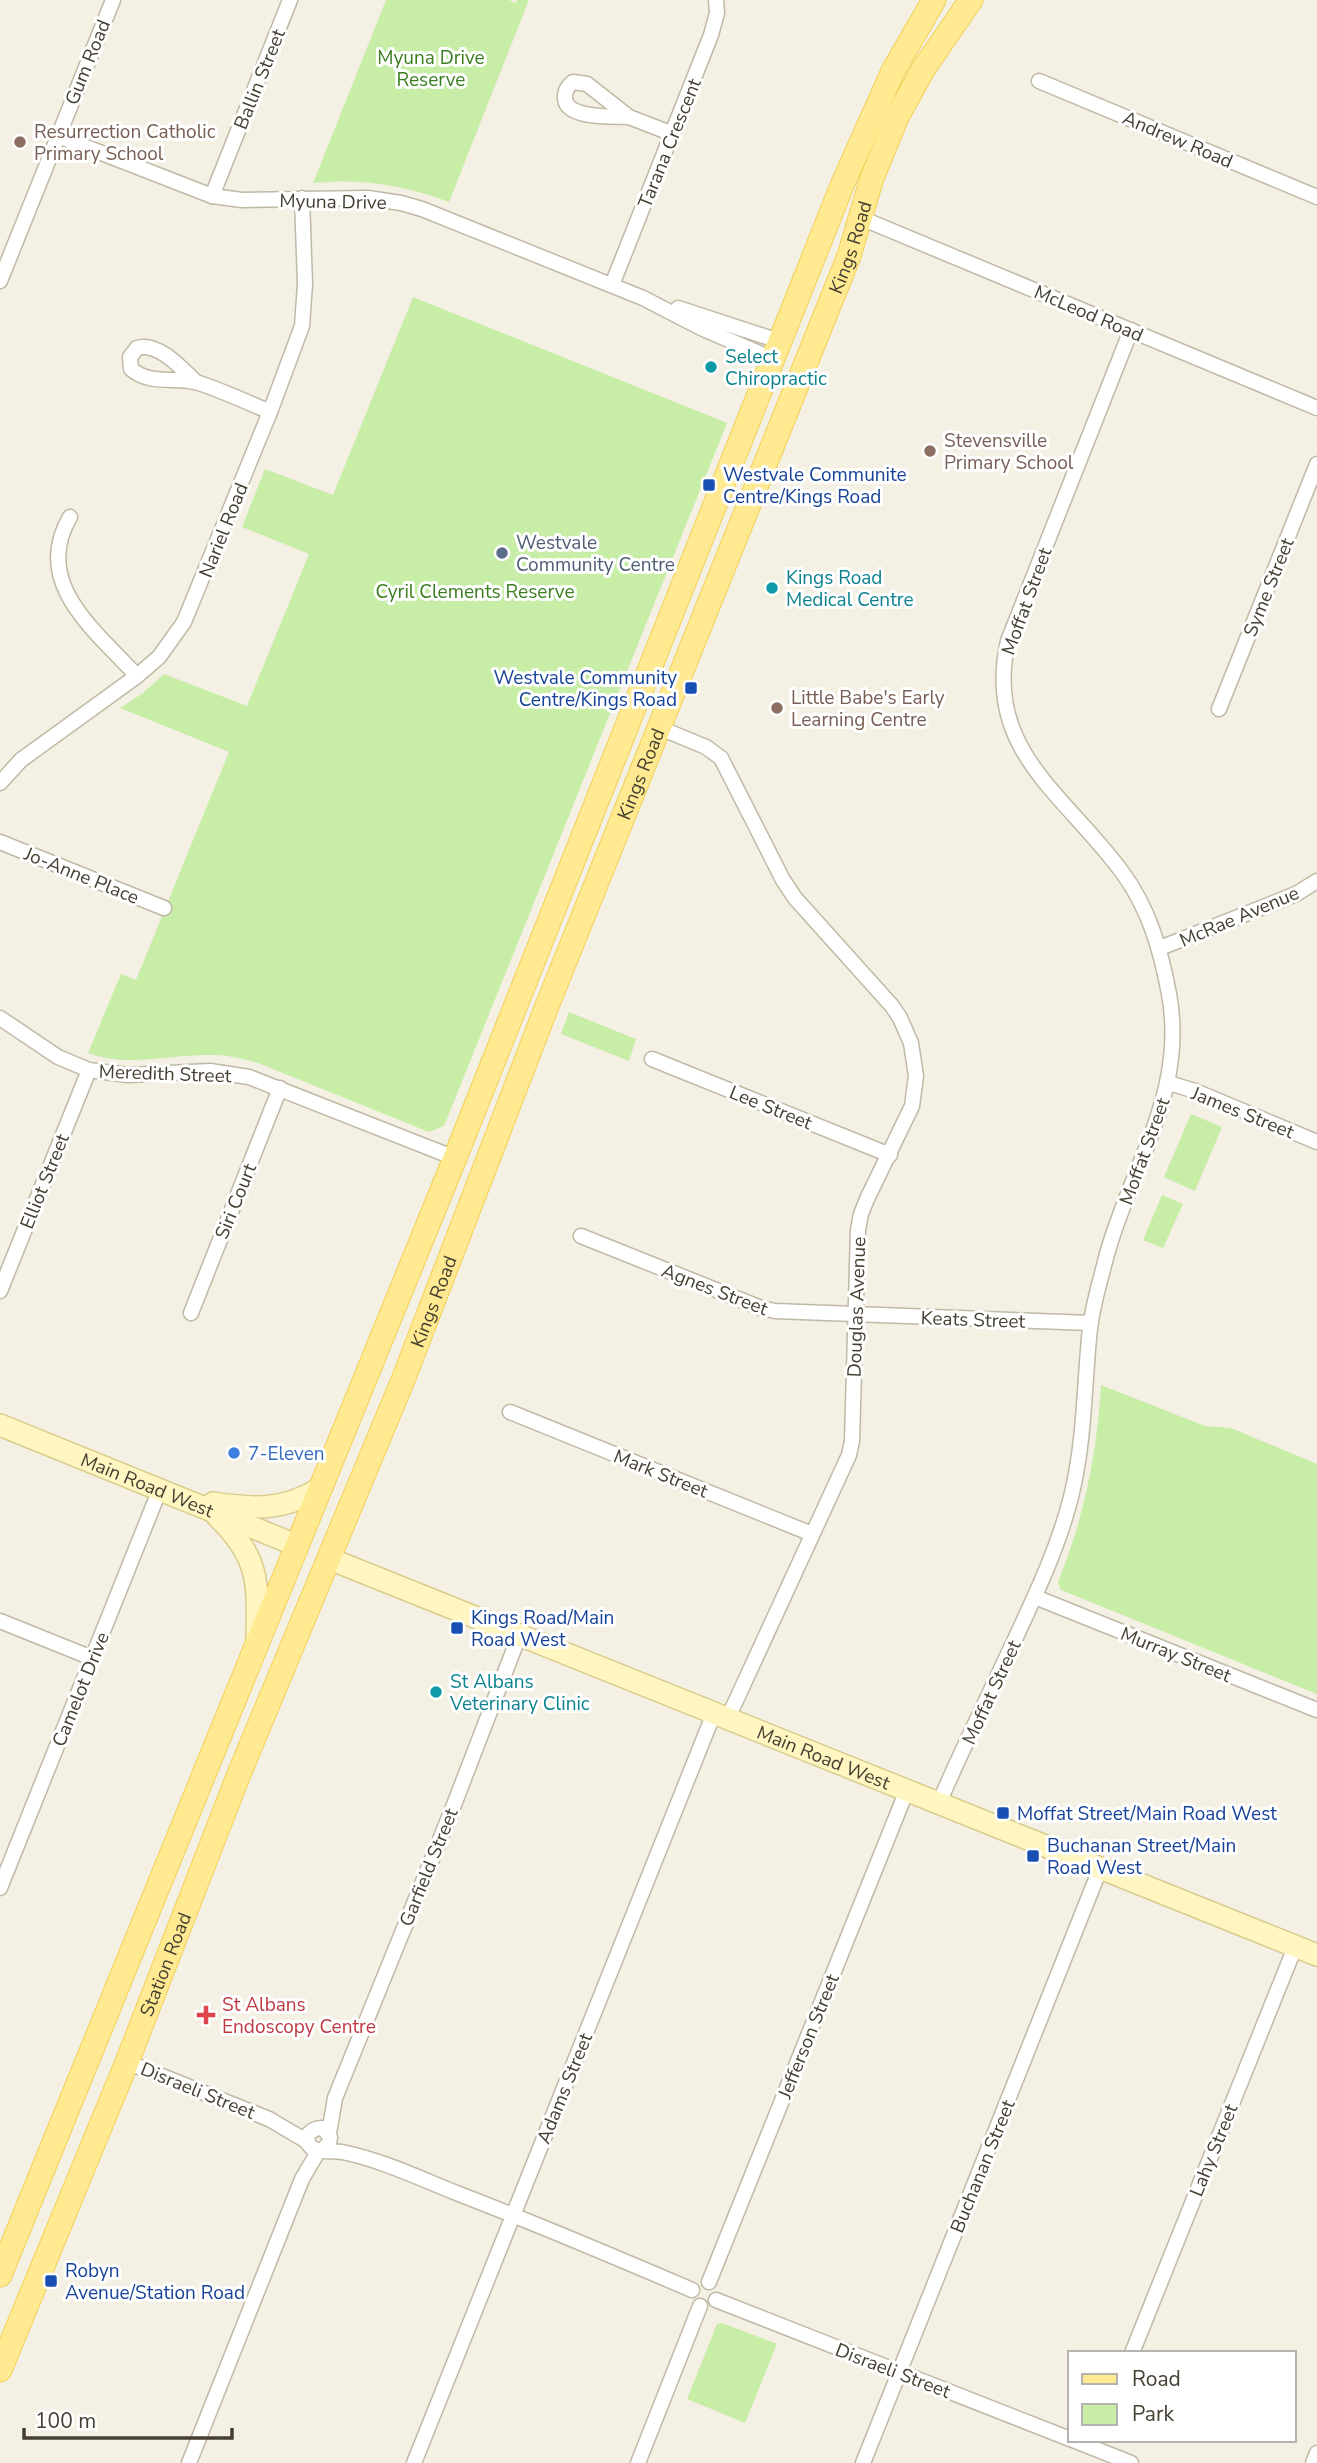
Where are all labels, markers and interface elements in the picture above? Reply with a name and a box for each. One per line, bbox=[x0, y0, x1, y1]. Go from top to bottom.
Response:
street label: Gum Road bbox=[59, 16, 117, 109]
street label: Ballin Street bbox=[228, 25, 292, 133]
park label: Myuna Drive Reserve bbox=[377, 45, 485, 93]
street label: Tarana Crescent bbox=[632, 74, 708, 212]
street label: Andrew Road bbox=[1118, 105, 1237, 175]
place label: Resurrection Catholic Primary School bbox=[34, 119, 216, 167]
marker: Resurrection Catholic Primary School bbox=[12, 134, 28, 150]
street label: Myuna Drive bbox=[279, 188, 387, 216]
street label: Kings Road bbox=[823, 198, 879, 298]
street label: McLeod Road bbox=[1030, 279, 1147, 349]
place label: Select Chiropractic bbox=[725, 344, 827, 392]
marker: Select Chiropractic bbox=[703, 359, 719, 375]
place label: Stevensville Primary School bbox=[944, 428, 1074, 476]
marker: Stevensville Primary School bbox=[922, 443, 938, 459]
place label: Westvale Communite Centre/Kings Road bbox=[723, 462, 907, 510]
marker: Westvale Communite Centre/Kings Road bbox=[701, 477, 717, 493]
street label: Nariel Road bbox=[193, 479, 255, 582]
place label: Westvale Community Centre bbox=[516, 530, 675, 578]
street label: Syme Street bbox=[1237, 534, 1301, 641]
street label: Moffat Street bbox=[995, 544, 1058, 659]
marker: Westvale Community Centre bbox=[494, 545, 510, 561]
place label: Kings Road Medical Centre bbox=[786, 565, 914, 613]
park label: Cyril Clements Reserve bbox=[375, 579, 575, 605]
marker: Kings Road Medical Centre bbox=[764, 580, 780, 596]
place label: Westvale Community Centre/Kings Road bbox=[493, 665, 677, 713]
marker: Westvale Community Centre/Kings Road bbox=[683, 680, 699, 696]
place label: Little Babe's Early Learning Centre bbox=[791, 685, 945, 733]
marker: Little Babe's Early Learning Centre bbox=[769, 700, 785, 716]
street label: Kings Road bbox=[611, 725, 672, 824]
street label: Jo-Anne Place bbox=[19, 841, 143, 911]
street label: McRae Avenue bbox=[1176, 880, 1303, 954]
street label: Meredith Street bbox=[98, 1059, 232, 1089]
street label: Lee Street bbox=[725, 1080, 816, 1136]
street label: James Street bbox=[1187, 1080, 1298, 1145]
street label: Moffat Street bbox=[1113, 1094, 1176, 1209]
street label: Elliot Street bbox=[14, 1130, 76, 1233]
street label: Siri Court bbox=[209, 1159, 263, 1243]
street label: Douglas Avenue bbox=[842, 1236, 872, 1378]
street label: Kings Road bbox=[405, 1252, 464, 1352]
street label: Agnes Street bbox=[658, 1258, 772, 1322]
street label: Keats Street bbox=[920, 1305, 1026, 1335]
place label: 7-Eleven bbox=[248, 1441, 325, 1467]
street label: Mark Street bbox=[610, 1443, 712, 1505]
marker: 7-Eleven bbox=[226, 1445, 242, 1461]
street label: Main Road West bbox=[77, 1447, 218, 1524]
place label: Kings Road/Main Road West bbox=[471, 1605, 614, 1653]
marker: Kings Road/Main Road West bbox=[449, 1620, 465, 1636]
street label: Murray Street bbox=[1117, 1621, 1235, 1689]
street label: Camelot Drive bbox=[46, 1628, 116, 1751]
street label: Moffat Street bbox=[956, 1636, 1028, 1749]
place label: St Albans Veterinary Clinic bbox=[449, 1669, 590, 1717]
marker: St Albans Veterinary Clinic bbox=[428, 1684, 444, 1700]
street label: Main Road West bbox=[753, 1720, 894, 1797]
place label: Moffat Street/Main Road West bbox=[1017, 1801, 1277, 1827]
street label: Garfield Street bbox=[393, 1804, 465, 1930]
marker: Moffat Street/Main Road West bbox=[995, 1805, 1011, 1821]
place label: Buchanan Street/Main Road West bbox=[1047, 1833, 1236, 1881]
marker: Buchanan Street/Main Road West bbox=[1025, 1848, 1041, 1864]
street label: Station Road bbox=[134, 1909, 198, 2021]
street label: Jefferson Street bbox=[772, 1970, 846, 2104]
place label: St Albans Endoscopy Centre bbox=[222, 1992, 376, 2040]
marker: St Albans Endoscopy Centre bbox=[196, 2005, 216, 2025]
street label: Adams Street bbox=[531, 2029, 599, 2147]
street label: Disraeli Street bbox=[137, 2056, 259, 2126]
street label: Buchanan Street bbox=[944, 2096, 1022, 2237]
street label: Lahy Street bbox=[1184, 2100, 1244, 2200]
place label: Robyn Avenue/Station Road bbox=[65, 2258, 245, 2306]
marker: Robyn Avenue/Station Road bbox=[43, 2273, 59, 2289]
street label: Disraeli Street bbox=[831, 2337, 954, 2405]
legend bbox=[1068, 2351, 1296, 2442]
text: Road bbox=[1132, 2365, 1181, 2393]
scale bar bbox=[24, 2396, 233, 2440]
text: Park bbox=[1132, 2400, 1174, 2428]
text: 100 m bbox=[35, 2407, 96, 2435]

